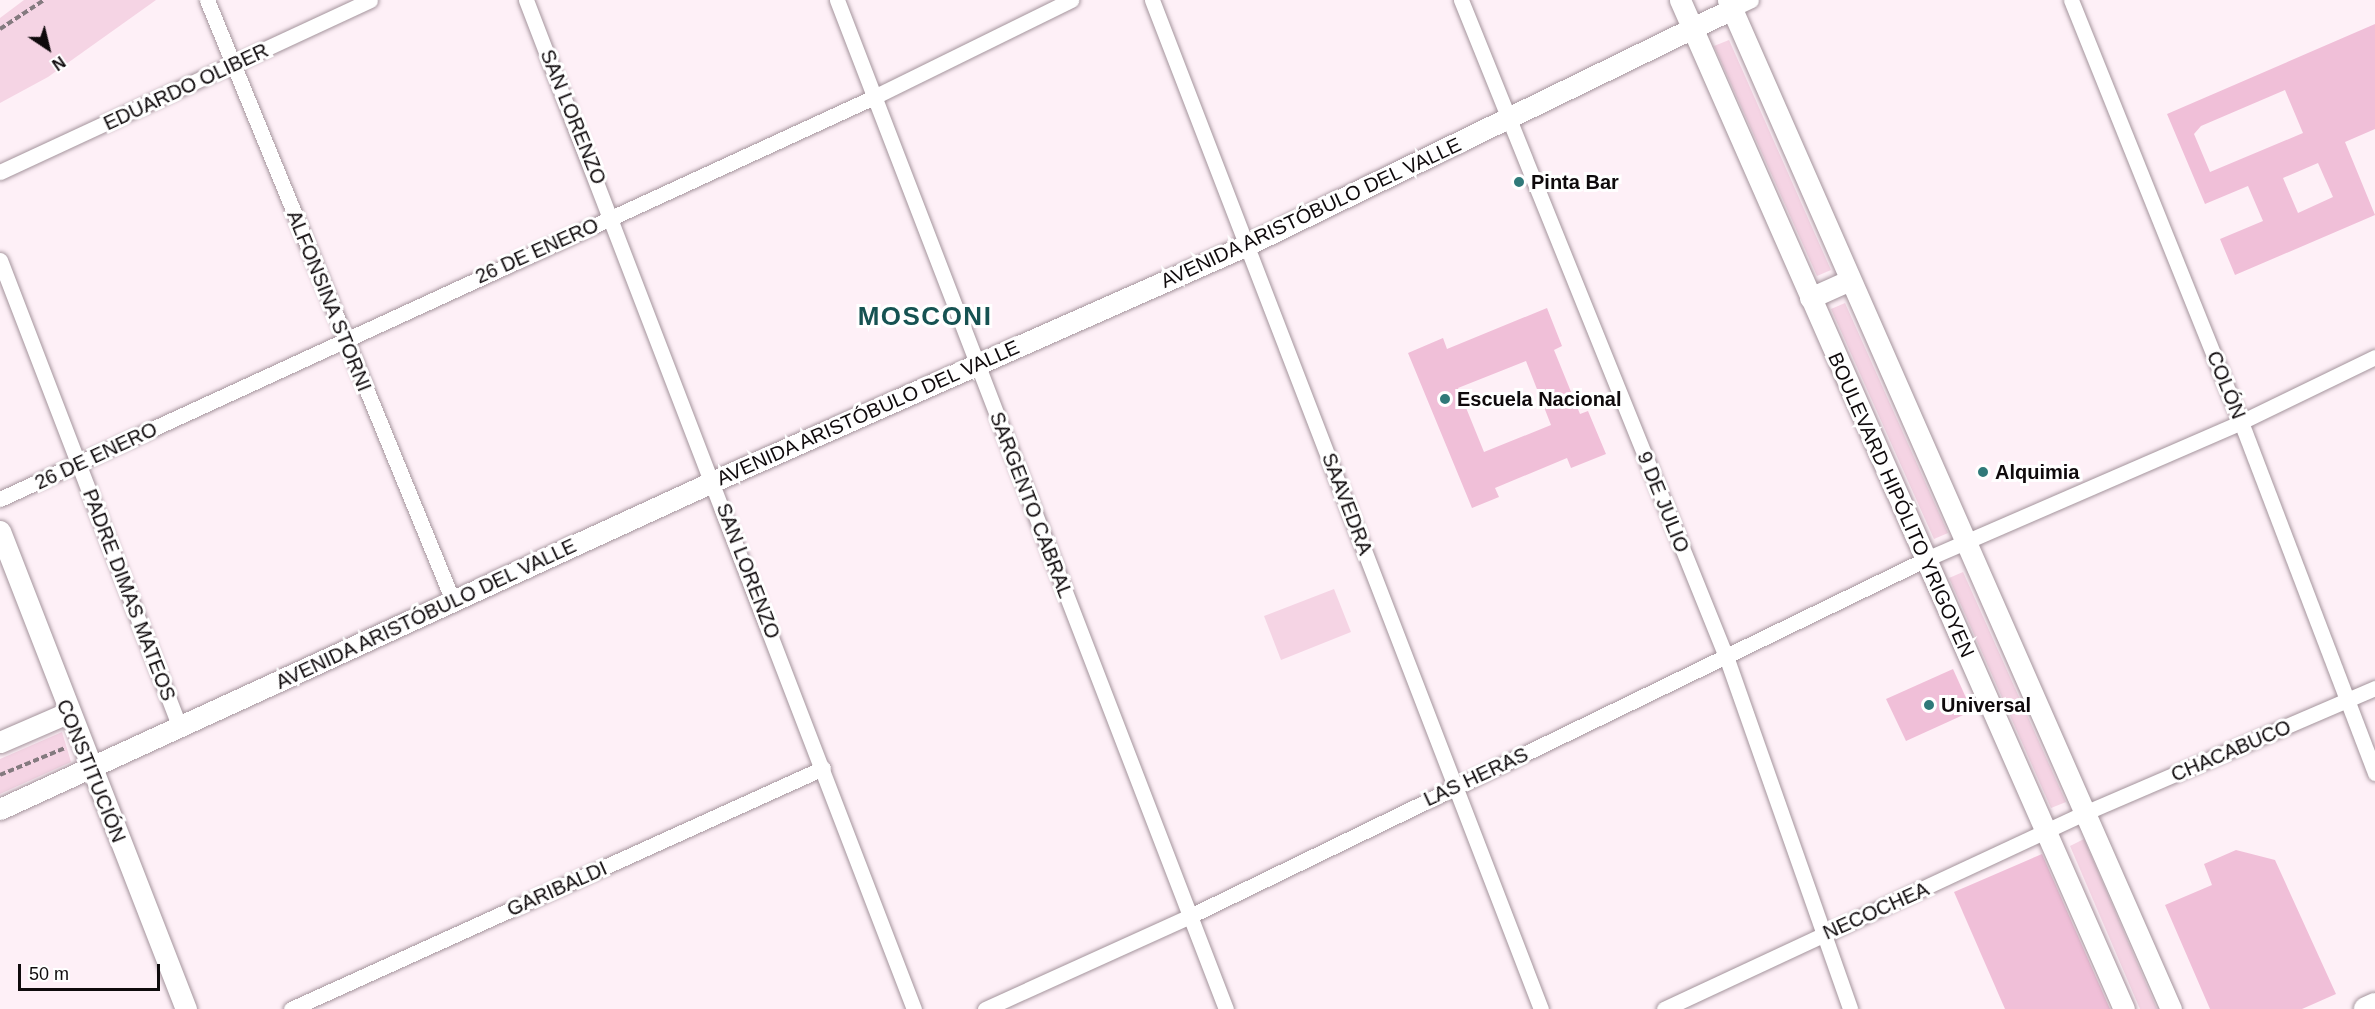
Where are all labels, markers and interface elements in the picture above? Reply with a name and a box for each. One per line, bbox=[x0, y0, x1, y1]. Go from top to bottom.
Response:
north arrow bbox=[18, 18, 78, 78]
street label: EDUARDO OLIBER bbox=[100, 38, 272, 136]
street label: SAN LORENZO bbox=[535, 46, 611, 188]
text: N bbox=[49, 53, 68, 73]
street label: AVENIDA ARISTÓBULO DEL VALLE bbox=[1156, 132, 1466, 294]
place label: Pinta Bar bbox=[1531, 170, 1619, 194]
marker: Pinta Bar bbox=[1512, 175, 1526, 189]
street label: ALFONSINA STORNI bbox=[282, 207, 376, 395]
street label: 26 DE ENERO bbox=[472, 213, 602, 289]
district label: MOSCONI bbox=[858, 301, 992, 333]
street label: AVENIDA ARISTÓBULO DEL VALLE bbox=[712, 335, 1024, 491]
street label: COLÓN bbox=[2202, 348, 2250, 422]
street label: BOULEVARD HIPÓLITO YRIGOYEN bbox=[1823, 349, 1979, 661]
place label: Escuela Nacional bbox=[1457, 387, 1622, 411]
marker: Escuela Nacional bbox=[1438, 392, 1452, 406]
street label: SARGENTO CABRAL bbox=[984, 409, 1078, 601]
street label: 26 DE ENERO bbox=[31, 417, 161, 495]
street label: 9 DE JULIO bbox=[1632, 448, 1694, 556]
street label: SAAVEDRA bbox=[1317, 450, 1377, 558]
place label: Alquimia bbox=[1995, 460, 2079, 484]
marker: Alquimia bbox=[1976, 465, 1990, 479]
street label: PADRE DIMAS MATEOS bbox=[78, 486, 180, 704]
street label: SAN LORENZO bbox=[711, 500, 785, 642]
street label: AVENIDA ARISTÓBULO DEL VALLE bbox=[271, 533, 581, 695]
place label: Universal bbox=[1941, 693, 2031, 717]
street label: CONSTITUCIÓN bbox=[51, 696, 131, 846]
marker: Universal bbox=[1922, 698, 1936, 712]
street label: CHACABUCO bbox=[2167, 715, 2295, 787]
street label: LAS HERAS bbox=[1420, 742, 1532, 812]
street label: GARIBALDI bbox=[503, 856, 611, 922]
street label: NECOCHEA bbox=[1819, 877, 1933, 945]
scale bar bbox=[21, 952, 164, 990]
text: 50 m bbox=[29, 964, 69, 984]

